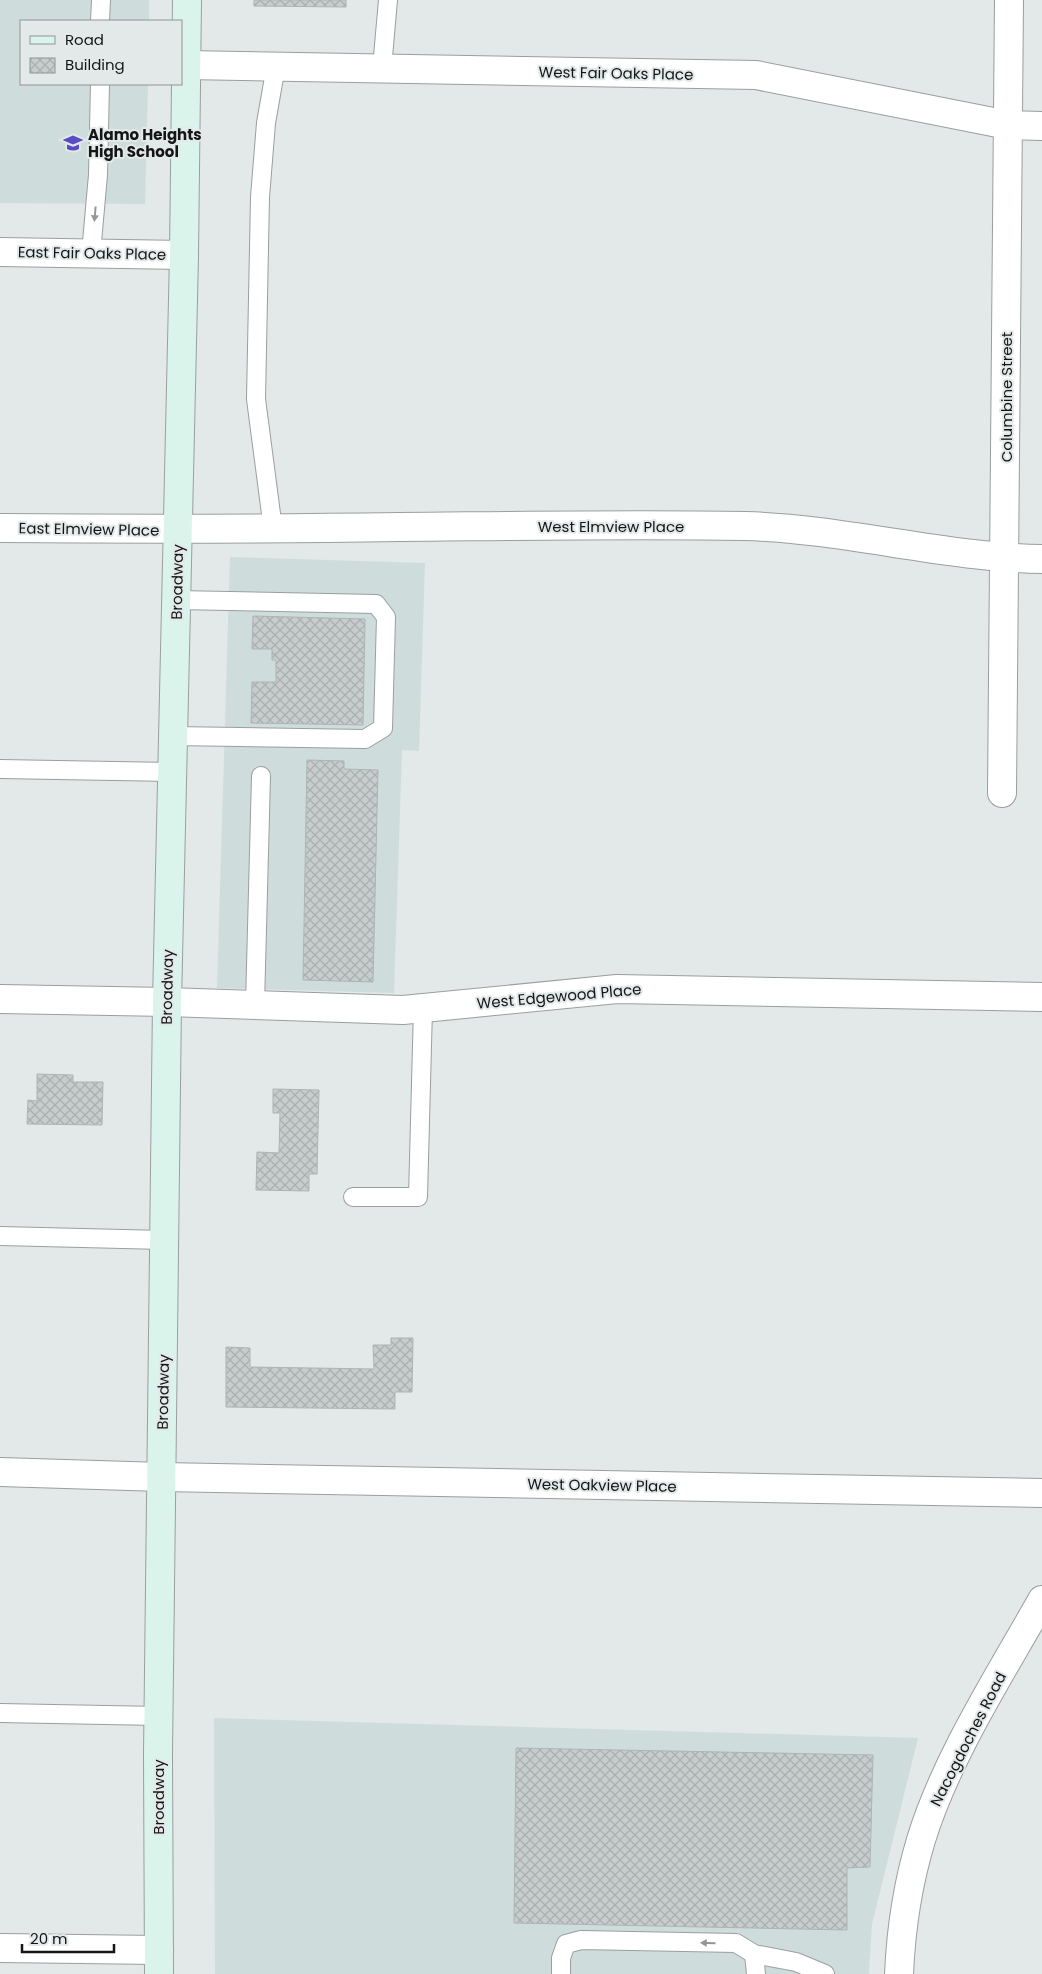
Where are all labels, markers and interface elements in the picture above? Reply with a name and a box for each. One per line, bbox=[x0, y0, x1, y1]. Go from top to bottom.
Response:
legend bbox=[20, 20, 182, 85]
text: Road bbox=[65, 29, 104, 50]
text: Building bbox=[65, 54, 125, 75]
street label: West Fair Oaks Place bbox=[539, 61, 693, 85]
place label: Alamo Heights High School bbox=[88, 124, 202, 162]
school or university icon: Alamo Heights High School bbox=[62, 132, 84, 154]
one-way arrow bbox=[90, 207, 98, 223]
street label: East Fair Oaks Place bbox=[18, 241, 166, 265]
street label: Columbine Street bbox=[996, 332, 1017, 462]
street label: West Elmview Place bbox=[538, 516, 684, 537]
street label: East Elmview Place bbox=[19, 517, 159, 541]
street label: Broadway bbox=[166, 543, 188, 620]
street label: Broadway bbox=[156, 948, 178, 1025]
street label: West Edgewood Place bbox=[476, 978, 642, 1014]
street label: Broadway bbox=[152, 1353, 174, 1430]
street label: West Oakview Place bbox=[527, 1473, 677, 1497]
street label: Nacogdoches Road bbox=[925, 1668, 1011, 1810]
street label: Broadway bbox=[148, 1759, 169, 1835]
scale bar bbox=[22, 1922, 115, 1954]
text: 20 m bbox=[30, 1928, 68, 1949]
one-way arrow bbox=[700, 1938, 716, 1946]

